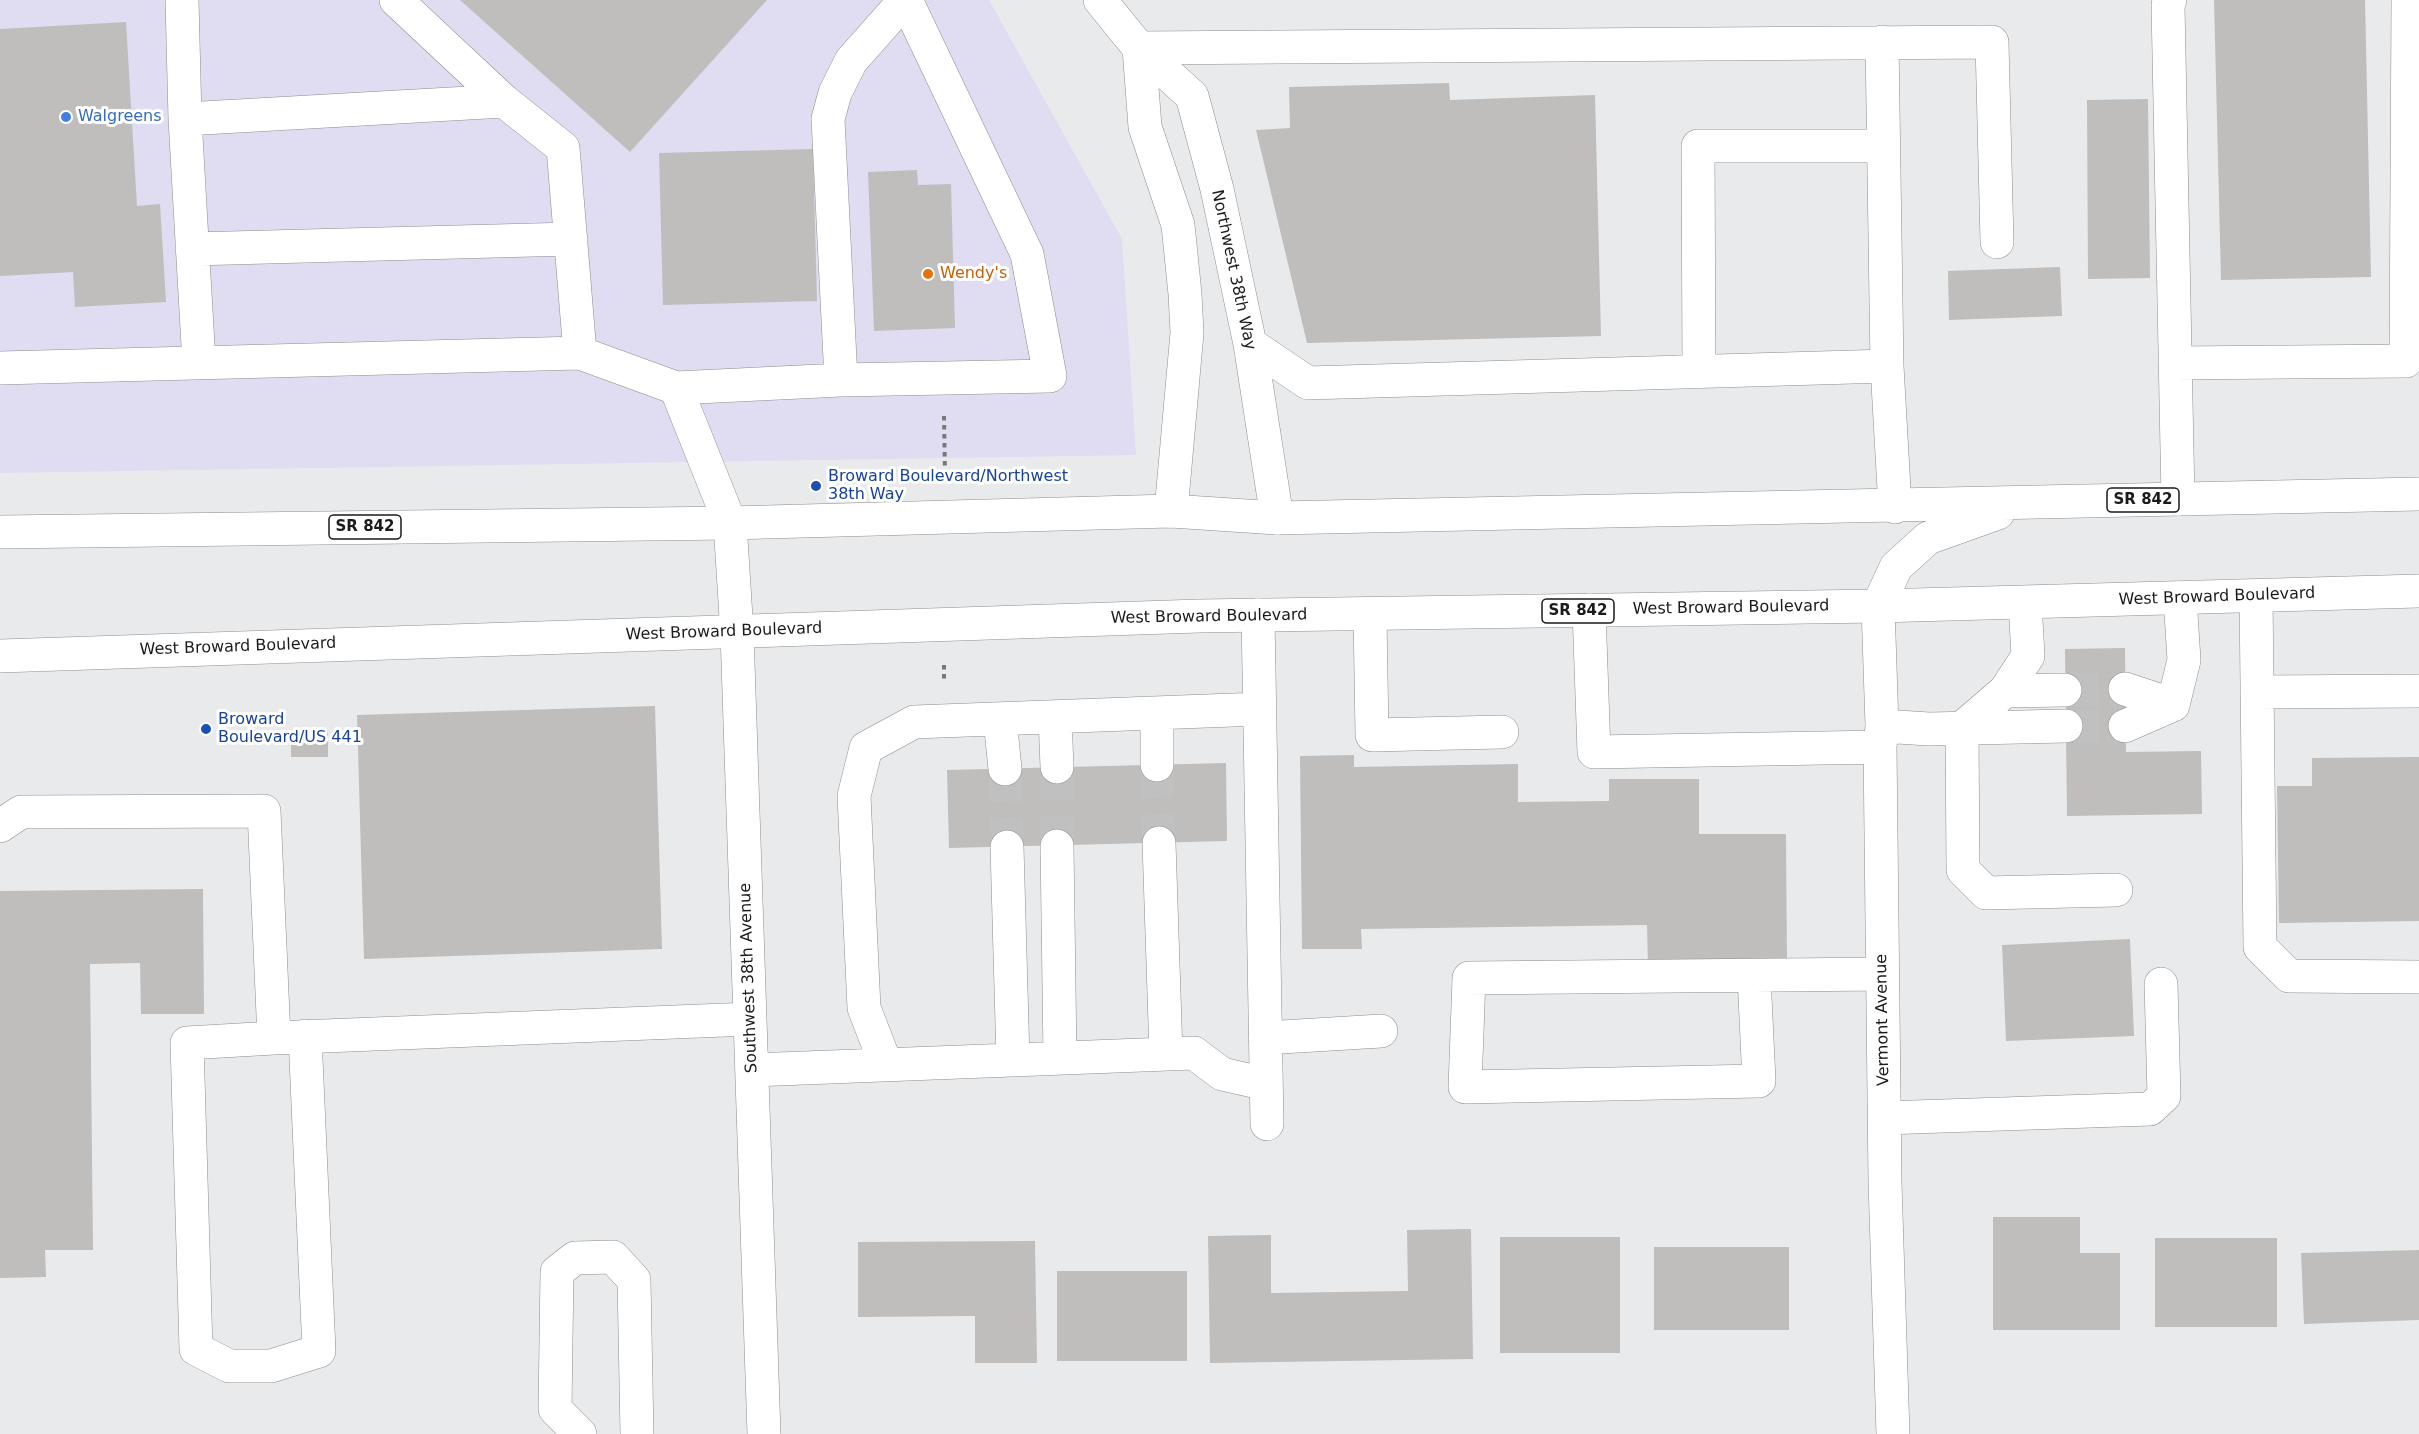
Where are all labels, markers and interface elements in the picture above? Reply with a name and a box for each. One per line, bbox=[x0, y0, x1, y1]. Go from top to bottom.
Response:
place label: Walgreens bbox=[78, 107, 162, 127]
marker: Walgreens bbox=[59, 110, 73, 124]
street label: Northwest 38th Way bbox=[1207, 188, 1259, 352]
place label: Wendy's bbox=[940, 264, 1007, 284]
marker: Wendy's bbox=[921, 267, 935, 281]
place label: Broward Boulevard/Northwest 38th Way bbox=[828, 467, 1068, 505]
marker: Broward Boulevard/Northwest 38th Way bbox=[809, 479, 823, 493]
road number: SR 842 bbox=[2107, 488, 2179, 512]
road number: SR 842 bbox=[329, 515, 401, 539]
street label: West Broward Boulevard bbox=[2118, 584, 2316, 610]
street label: West Broward Boulevard bbox=[1632, 597, 1830, 619]
road number: SR 842 bbox=[1542, 599, 1614, 623]
street label: West Broward Boulevard bbox=[1110, 606, 1308, 628]
street label: West Broward Boulevard bbox=[625, 619, 823, 645]
street label: West Broward Boulevard bbox=[139, 634, 337, 660]
place label: Broward Boulevard/US 441 bbox=[218, 710, 362, 748]
marker: Broward Boulevard/US 441 bbox=[199, 722, 213, 736]
street label: Southwest 38th Avenue bbox=[736, 883, 762, 1073]
street label: Vermont Avenue bbox=[1872, 954, 1894, 1086]

